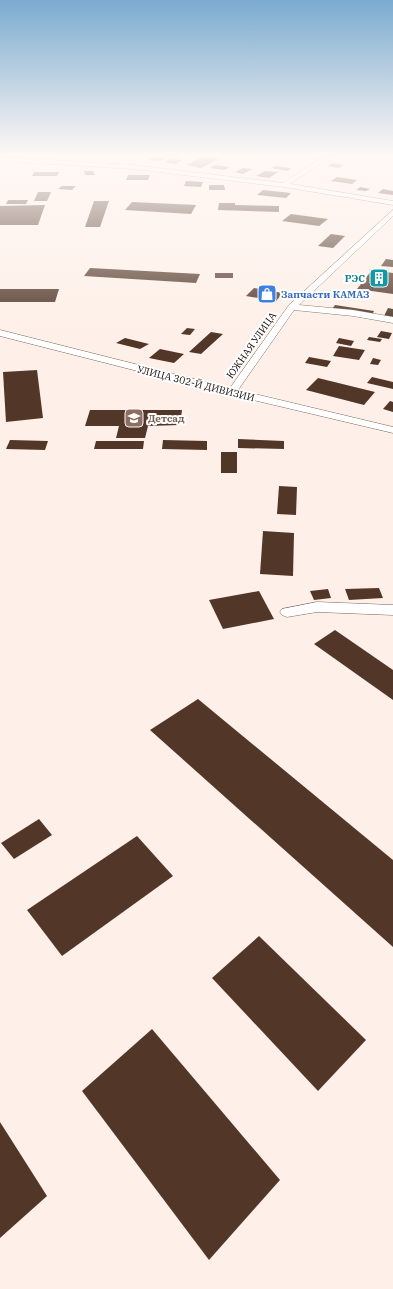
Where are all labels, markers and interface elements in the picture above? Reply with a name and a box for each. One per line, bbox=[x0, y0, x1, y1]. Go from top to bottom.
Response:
building icon: РЭС bbox=[368, 267, 390, 289]
place label: РЭС bbox=[345, 272, 365, 285]
shop icon: Запчасти КАМАЗ bbox=[256, 283, 278, 305]
place label: Запчасти КАМАЗ bbox=[281, 288, 370, 301]
street label: ЮЖНАЯ УЛИЦА bbox=[224, 309, 279, 381]
street label: УЛИЦА 302-Й ДИВИЗИИ bbox=[136, 363, 256, 404]
school or university icon: Детсад bbox=[123, 407, 145, 429]
place label: Детсад bbox=[148, 412, 185, 425]

